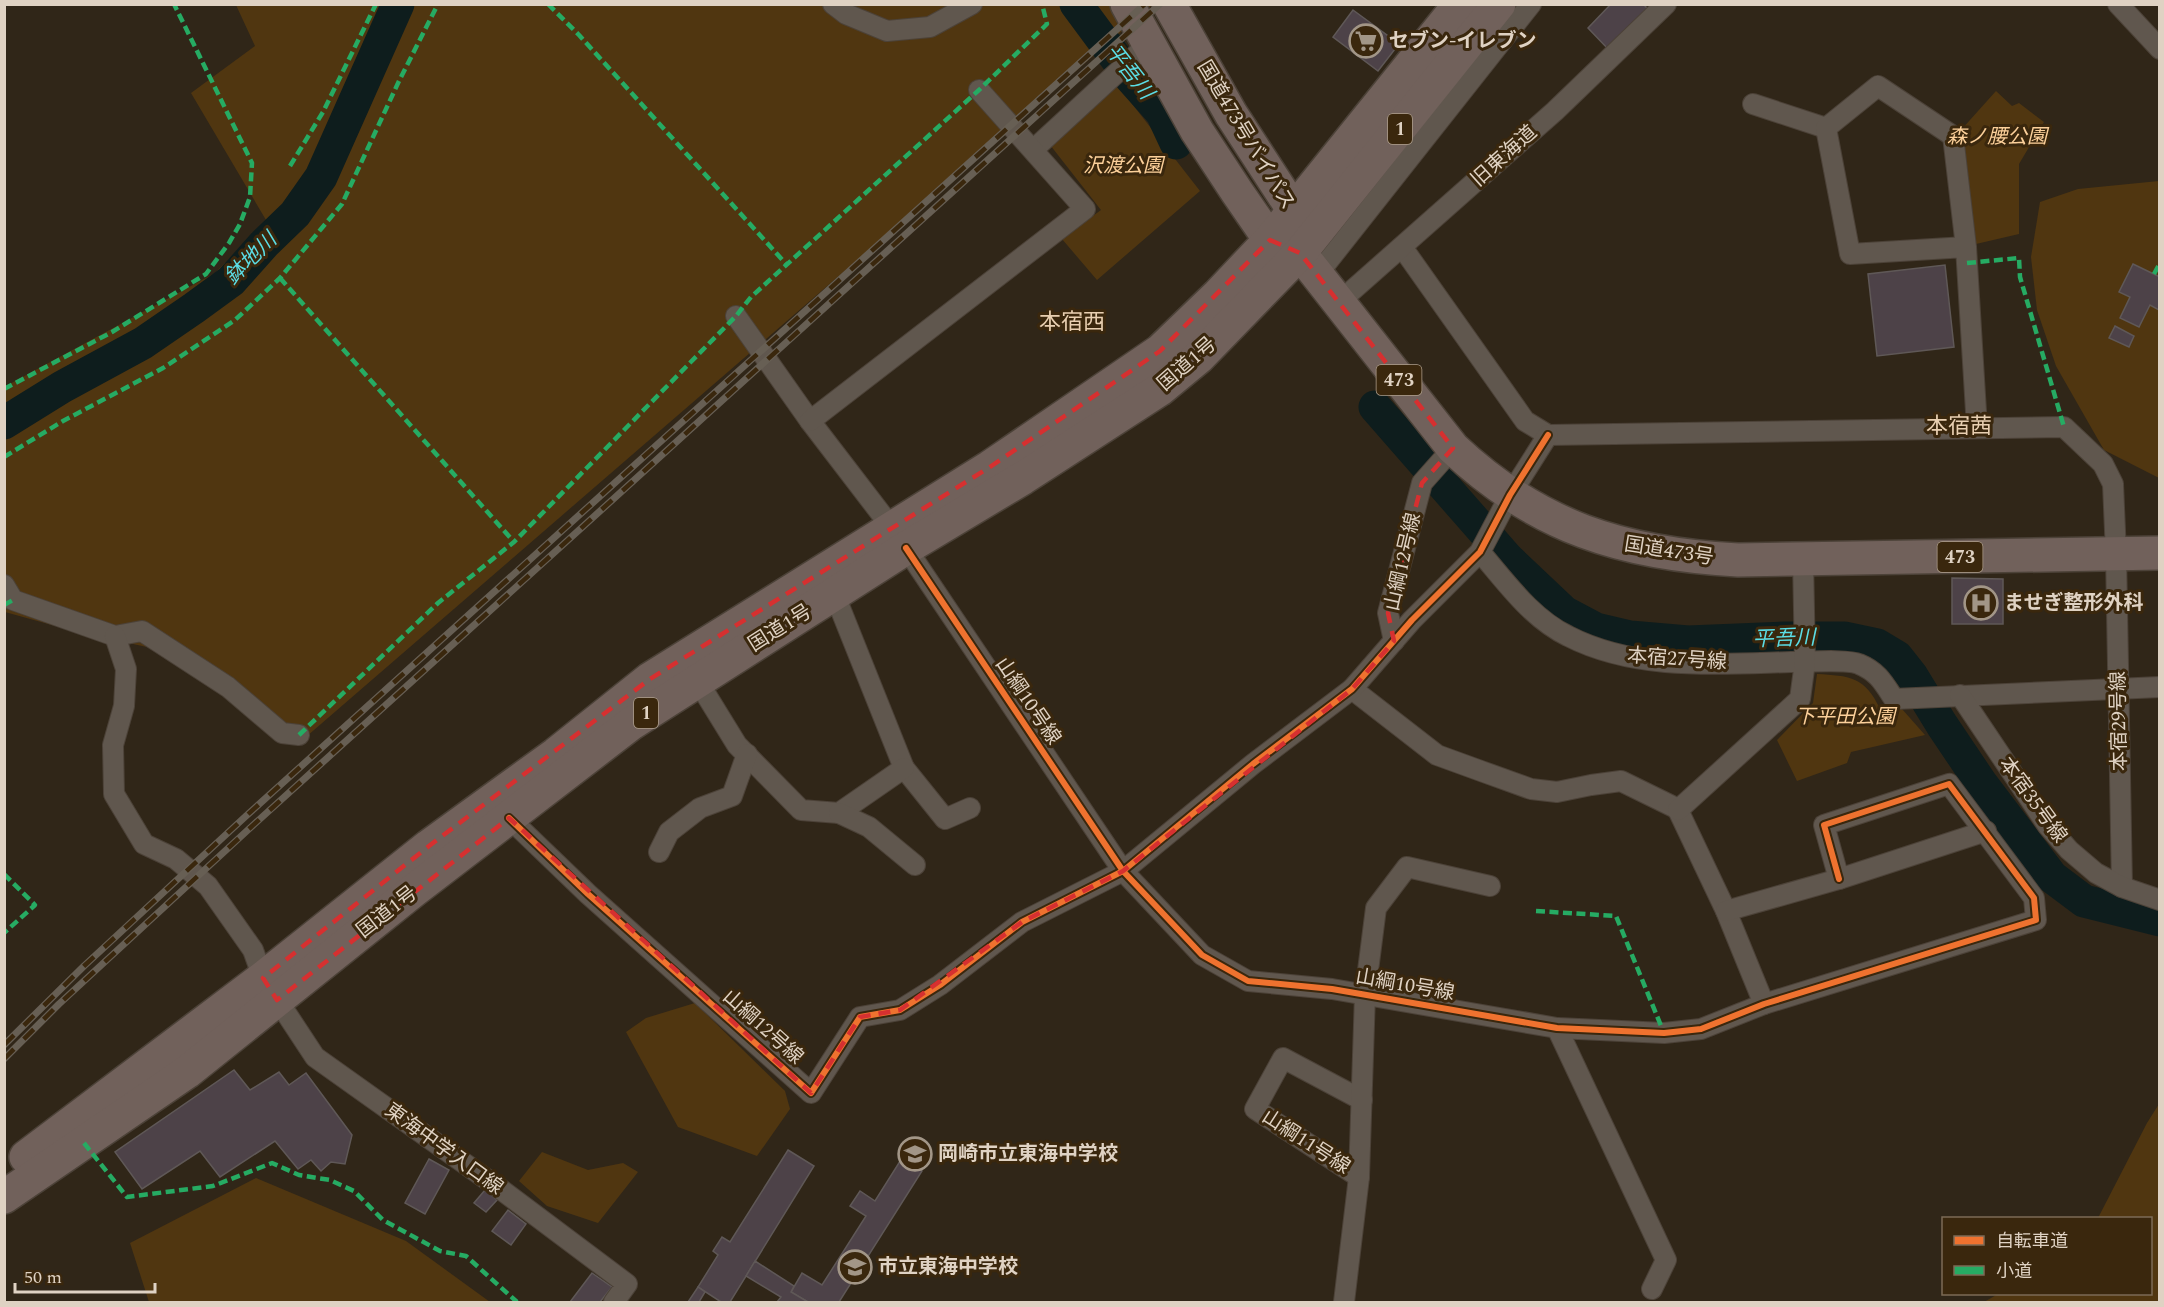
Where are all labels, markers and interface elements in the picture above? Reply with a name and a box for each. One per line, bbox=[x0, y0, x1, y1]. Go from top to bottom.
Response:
supermarket icon: セブン-イレブン bbox=[1348, 23, 1384, 59]
place label: セブン-イレブン bbox=[1389, 26, 1536, 56]
water label: 平吾川 bbox=[1097, 37, 1162, 108]
street label: 国道473号バイパス bbox=[1189, 55, 1303, 215]
road number: 1 bbox=[1388, 114, 1412, 144]
street label: 旧東海道 bbox=[1464, 118, 1544, 194]
park label: 森ノ腰公園 bbox=[1947, 122, 2050, 152]
park label: 沢渡公園 bbox=[1083, 151, 1166, 181]
water label: 鉢地川 bbox=[217, 224, 286, 293]
district label: 本宿西 bbox=[1039, 306, 1105, 339]
street label: 国道1号 bbox=[1151, 330, 1223, 398]
road number: 473 bbox=[1376, 365, 1422, 395]
district label: 本宿茜 bbox=[1926, 410, 1992, 443]
street label: 山綱12号線 bbox=[1377, 510, 1429, 614]
street label: 国道473号 bbox=[1622, 529, 1716, 573]
road number: 473 bbox=[1938, 542, 1982, 572]
hospital icon: ませぎ整形外科 bbox=[1963, 585, 1999, 621]
place label: ませぎ整形外科 bbox=[2004, 588, 2143, 618]
street label: 国道1号 bbox=[742, 597, 818, 659]
water label: 平吾川 bbox=[1752, 622, 1818, 656]
street label: 本宿27号線 bbox=[1626, 641, 1728, 677]
street label: 山綱10号線 bbox=[988, 651, 1068, 751]
street label: 本宿29号線 bbox=[2103, 671, 2135, 771]
road number: 1 bbox=[634, 698, 658, 728]
park label: 下平田公園 bbox=[1795, 702, 1898, 732]
street label: 本宿35号線 bbox=[1991, 751, 2075, 849]
street label: 国道1号 bbox=[350, 879, 424, 945]
street label: 山綱10号線 bbox=[1353, 962, 1457, 1008]
street label: 山綱12号線 bbox=[716, 982, 810, 1072]
street label: 東海中学入口線 bbox=[379, 1096, 509, 1202]
street label: 山綱11号線 bbox=[1256, 1102, 1356, 1182]
school or university icon: 岡崎市立東海中学校 bbox=[897, 1136, 933, 1172]
place label: 岡崎市立東海中学校 bbox=[938, 1139, 1118, 1169]
legend bbox=[1942, 1217, 2152, 1295]
text: 自転車道 bbox=[1996, 1228, 2068, 1255]
school or university icon: 市立東海中学校 bbox=[837, 1249, 873, 1285]
place label: 市立東海中学校 bbox=[878, 1252, 1018, 1282]
scale bar bbox=[15, 1256, 154, 1294]
text: 小道 bbox=[1996, 1258, 2032, 1285]
text: 50 m bbox=[24, 1264, 62, 1291]

